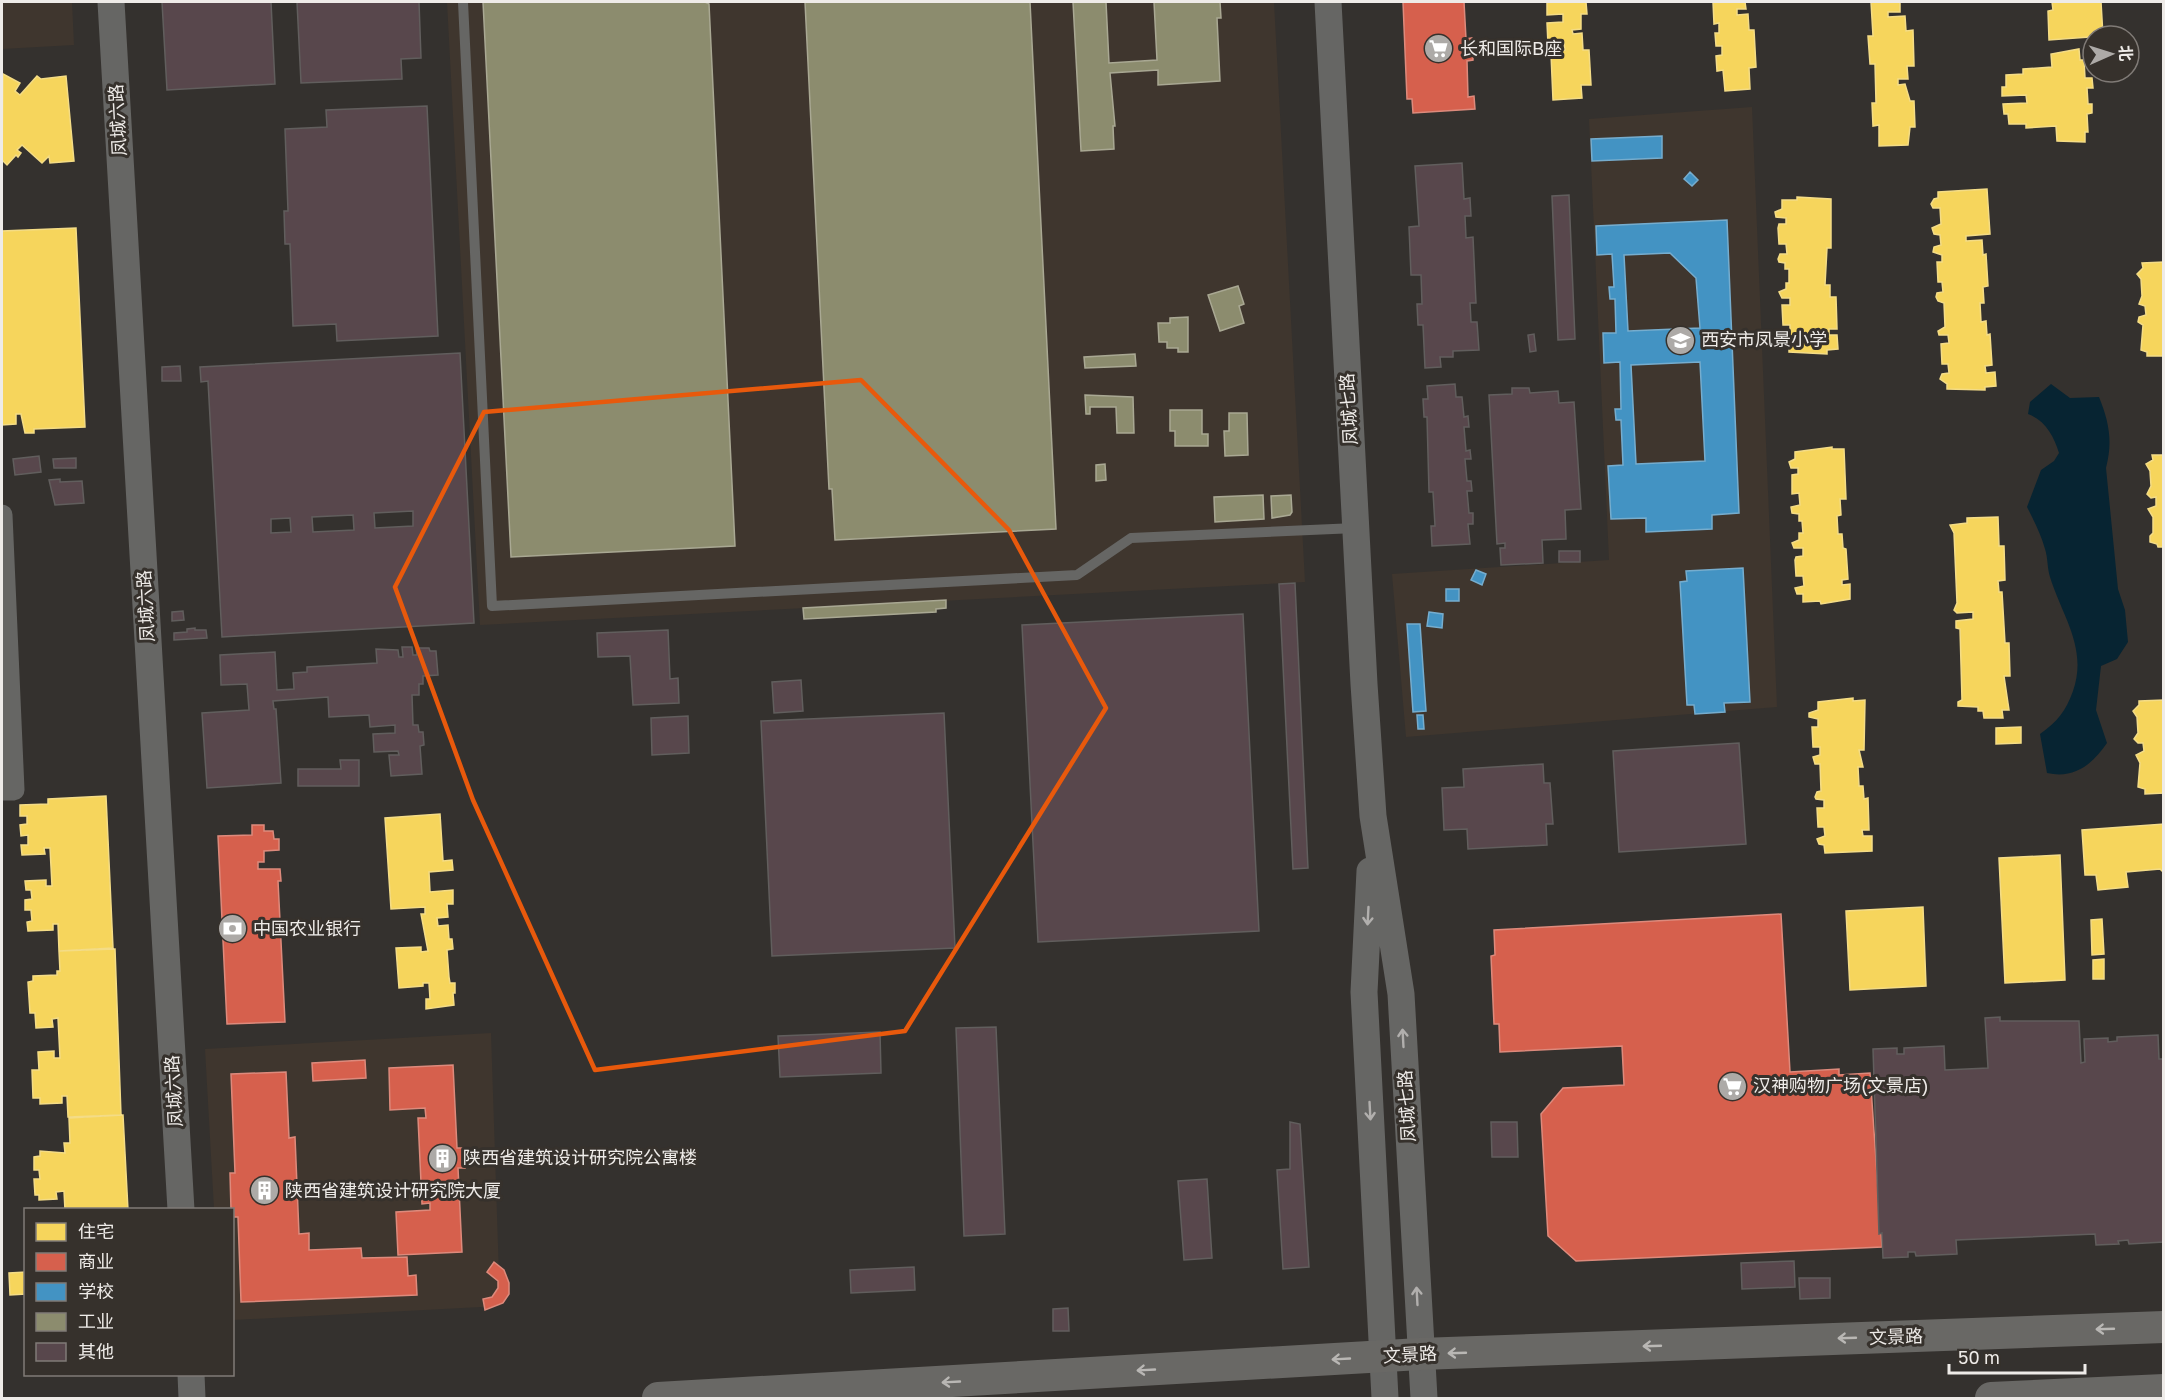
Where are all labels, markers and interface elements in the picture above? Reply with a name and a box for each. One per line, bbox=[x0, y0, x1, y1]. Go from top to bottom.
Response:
north arrow bbox=[2081, 24, 2141, 84]
supermarket icon: 长和国际B座 bbox=[1423, 33, 1455, 65]
place label: 长和国际B座 bbox=[1460, 37, 1562, 59]
text: 北 bbox=[2116, 45, 2136, 62]
street label: 凤城六路 bbox=[104, 84, 130, 157]
school or university icon: 西安市凤景小学 bbox=[1664, 324, 1696, 356]
place label: 西安市凤景小学 bbox=[1701, 328, 1827, 350]
street label: 凤城七路 bbox=[1335, 373, 1361, 446]
street label: 凤城六路 bbox=[132, 570, 158, 643]
one-way arrow bbox=[1363, 906, 1374, 926]
bank icon: 中国农业银行 bbox=[216, 913, 248, 945]
place label: 中国农业银行 bbox=[253, 917, 361, 939]
one-way arrow bbox=[1398, 1028, 1409, 1048]
street label: 凤城六路 bbox=[160, 1055, 186, 1128]
street label: 凤城七路 bbox=[1393, 1070, 1419, 1143]
supermarket icon: 汉神购物广场(文景店) bbox=[1716, 1070, 1748, 1102]
place label: 汉神购物广场(文景店) bbox=[1753, 1074, 1929, 1096]
one-way arrow bbox=[1365, 1101, 1376, 1121]
building icon: 陕西省建筑设计研究院公寓楼 bbox=[426, 1142, 458, 1174]
place label: 陕西省建筑设计研究院公寓楼 bbox=[463, 1146, 697, 1168]
building icon: 陕西省建筑设计研究院大厦 bbox=[248, 1175, 280, 1207]
place label: 陕西省建筑设计研究院大厦 bbox=[285, 1179, 501, 1201]
legend bbox=[24, 1208, 234, 1376]
text: 住宅 bbox=[78, 1220, 114, 1242]
text: 商业 bbox=[78, 1250, 114, 1272]
text: 学校 bbox=[78, 1280, 114, 1302]
one-way arrow bbox=[1411, 1286, 1422, 1306]
text: 工业 bbox=[78, 1310, 114, 1332]
one-way arrow bbox=[2096, 1323, 2116, 1335]
street label: 文景路 bbox=[1869, 1324, 1923, 1348]
one-way arrow bbox=[1838, 1333, 1858, 1344]
scale bar bbox=[1949, 1337, 2086, 1375]
text: 其他 bbox=[78, 1340, 114, 1362]
one-way arrow bbox=[1643, 1340, 1663, 1351]
street label: 文景路 bbox=[1382, 1342, 1437, 1366]
text: 50 m bbox=[1958, 1346, 2000, 1368]
one-way arrow bbox=[1448, 1347, 1468, 1358]
one-way arrow bbox=[1331, 1353, 1351, 1364]
one-way arrow bbox=[1136, 1365, 1156, 1376]
one-way arrow bbox=[942, 1376, 962, 1387]

